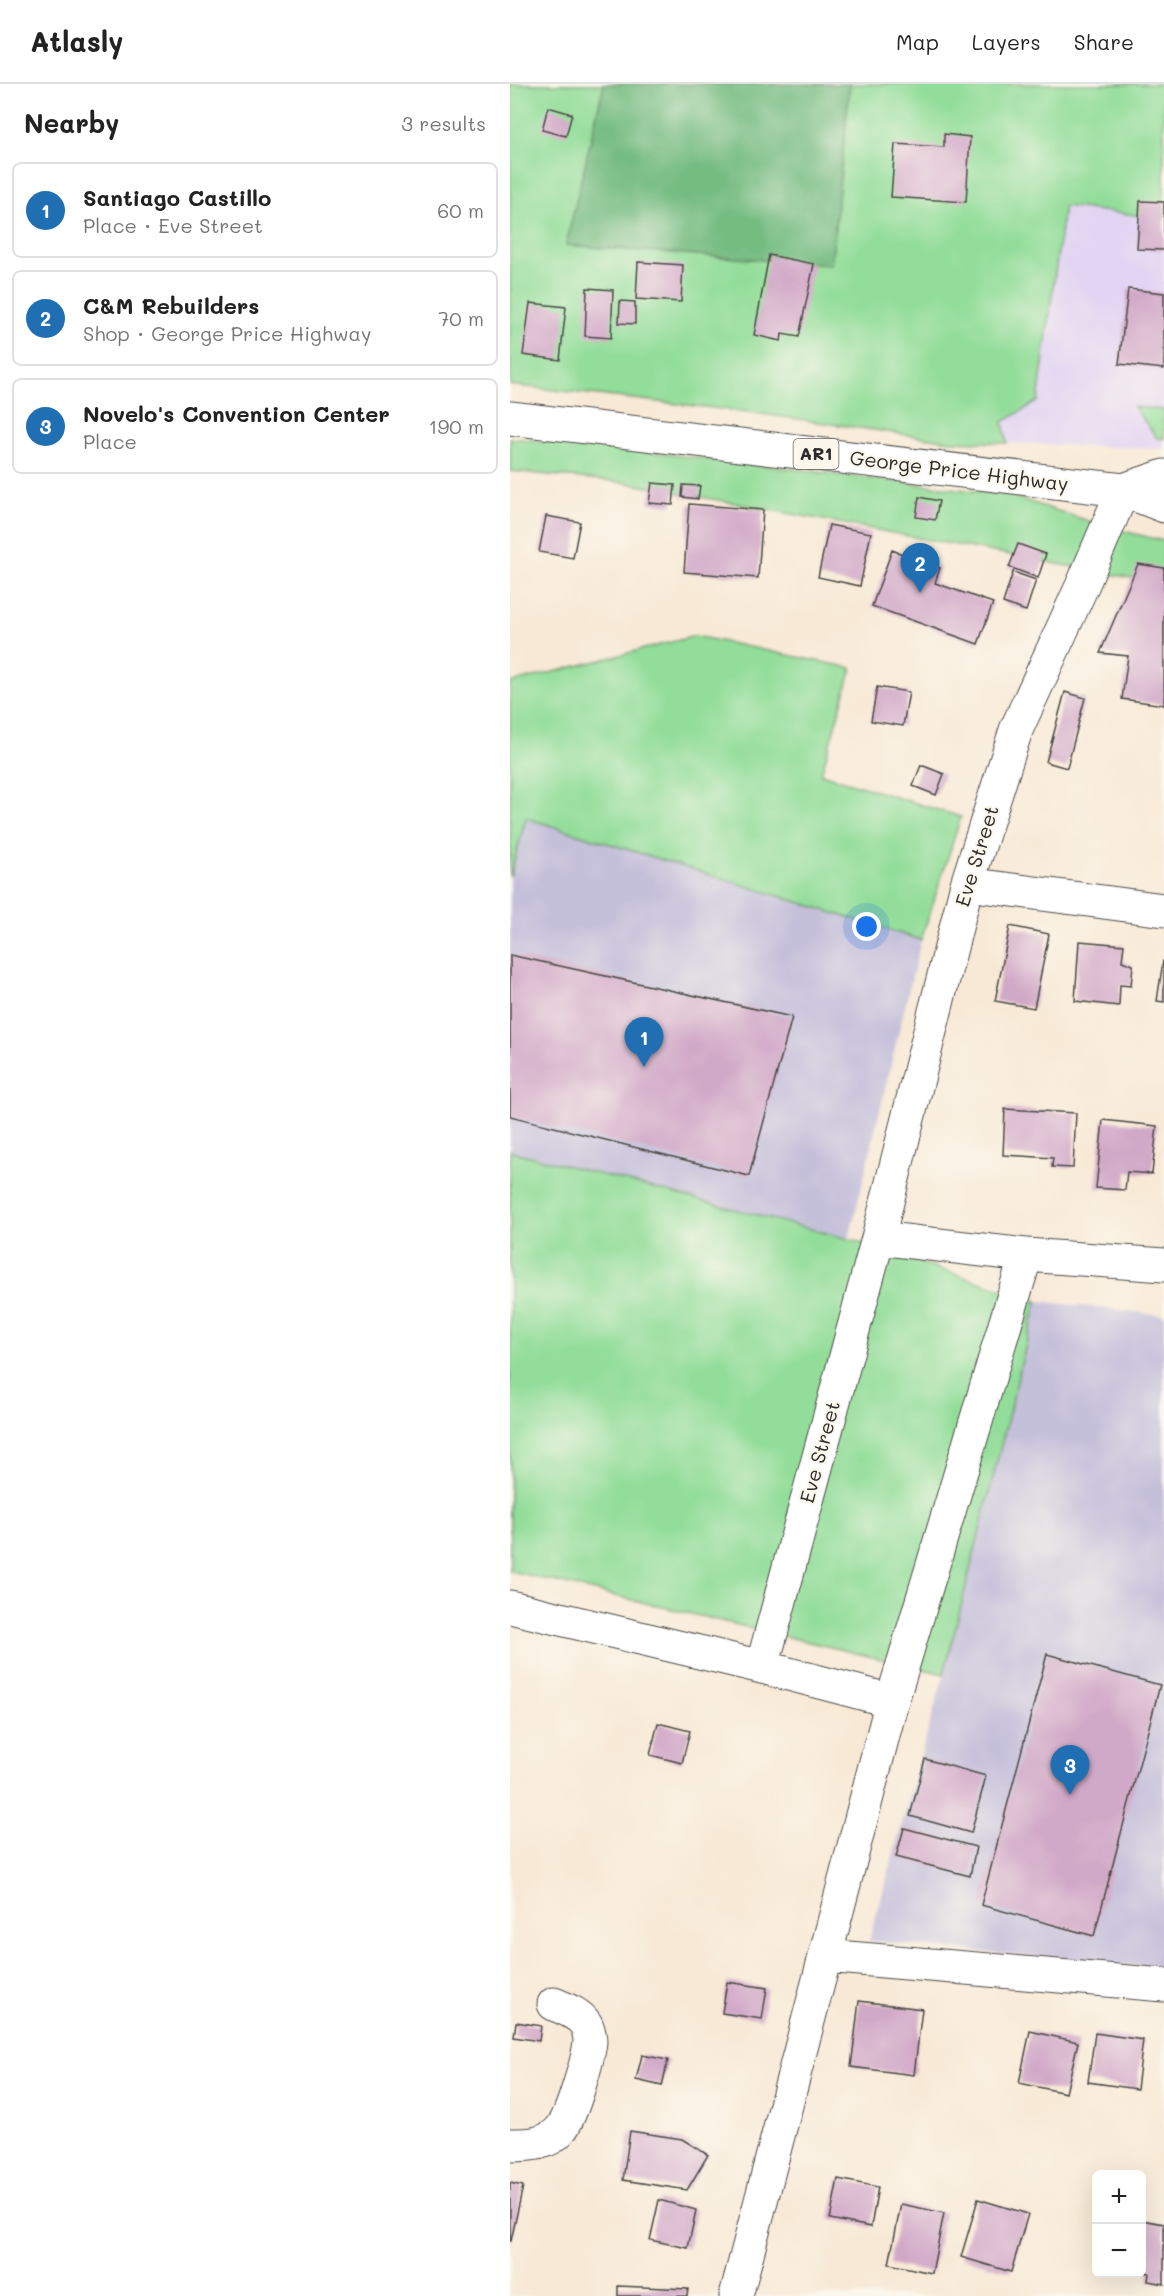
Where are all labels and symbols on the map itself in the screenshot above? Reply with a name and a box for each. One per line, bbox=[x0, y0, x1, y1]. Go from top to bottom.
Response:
road number: AR1 bbox=[794, 439, 838, 469]
street label: George Price Highway bbox=[848, 444, 1070, 496]
pin: 2 bbox=[900, 544, 940, 593]
street label: Eve Street bbox=[948, 802, 1004, 909]
your location bbox=[852, 912, 881, 941]
pin: 1 bbox=[624, 1018, 664, 1067]
street label: Eve Street bbox=[793, 1398, 845, 1506]
pin: 3 bbox=[1050, 1746, 1090, 1795]

